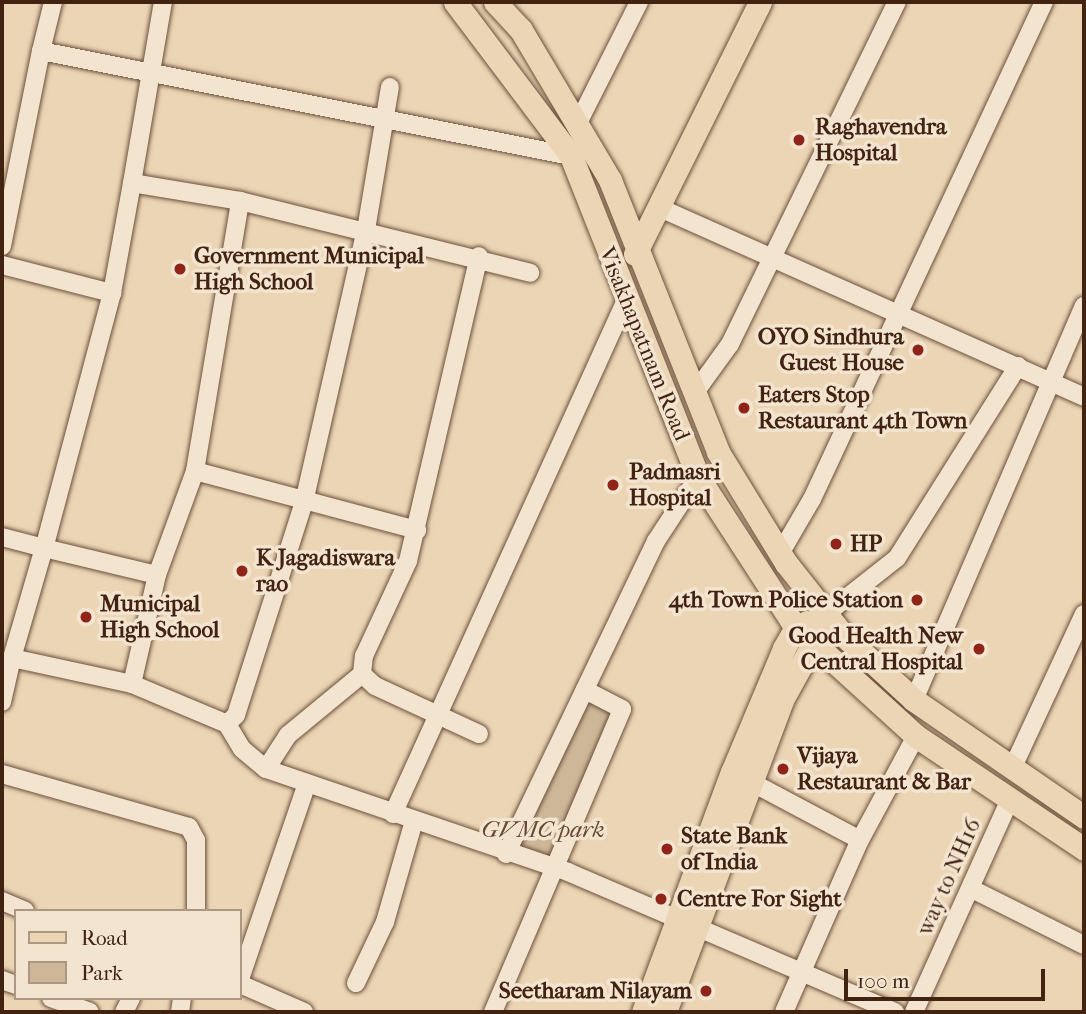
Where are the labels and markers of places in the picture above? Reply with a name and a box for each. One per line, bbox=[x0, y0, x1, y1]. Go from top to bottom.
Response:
place label: Raghavendra Hospital bbox=[815, 113, 947, 167]
marker: Raghavendra Hospital bbox=[789, 130, 809, 150]
place label: Government Municipal High School bbox=[194, 242, 424, 296]
marker: Government Municipal High School bbox=[172, 261, 188, 277]
place label: OYO Sindhura Guest House bbox=[758, 323, 904, 377]
marker: OYO Sindhura Guest House bbox=[910, 342, 926, 358]
place label: Eaters Stop Restaurant 4th Town bbox=[758, 381, 967, 435]
marker: Eaters Stop Restaurant 4th Town bbox=[736, 400, 752, 416]
place label: Padmasri Hospital bbox=[629, 458, 721, 512]
marker: Padmasri Hospital bbox=[603, 475, 623, 495]
place label: HP bbox=[850, 530, 882, 558]
marker: HP bbox=[828, 536, 844, 552]
place label: K Jagadiswara rao bbox=[256, 544, 395, 598]
marker: K Jagadiswara rao bbox=[234, 563, 250, 579]
place label: 4th Town Police Station bbox=[669, 586, 903, 614]
place label: Municipal High School bbox=[100, 590, 219, 644]
marker: 4th Town Police Station bbox=[909, 592, 925, 608]
marker: Municipal High School bbox=[78, 609, 94, 625]
place label: Good Health New Central Hospital bbox=[788, 622, 963, 676]
marker: Good Health New Central Hospital bbox=[969, 639, 989, 659]
place label: Vijaya Restaurant & Bar bbox=[797, 742, 971, 796]
marker: Vijaya Restaurant & Bar bbox=[775, 761, 791, 777]
place label: State Bank of India bbox=[681, 822, 787, 876]
marker: State Bank of India bbox=[659, 841, 675, 857]
place label: Centre For Sight bbox=[677, 885, 841, 913]
marker: Centre For Sight bbox=[651, 889, 671, 909]
place label: Seetharam Nilayam bbox=[499, 977, 692, 1005]
marker: Seetharam Nilayam bbox=[698, 983, 714, 999]

